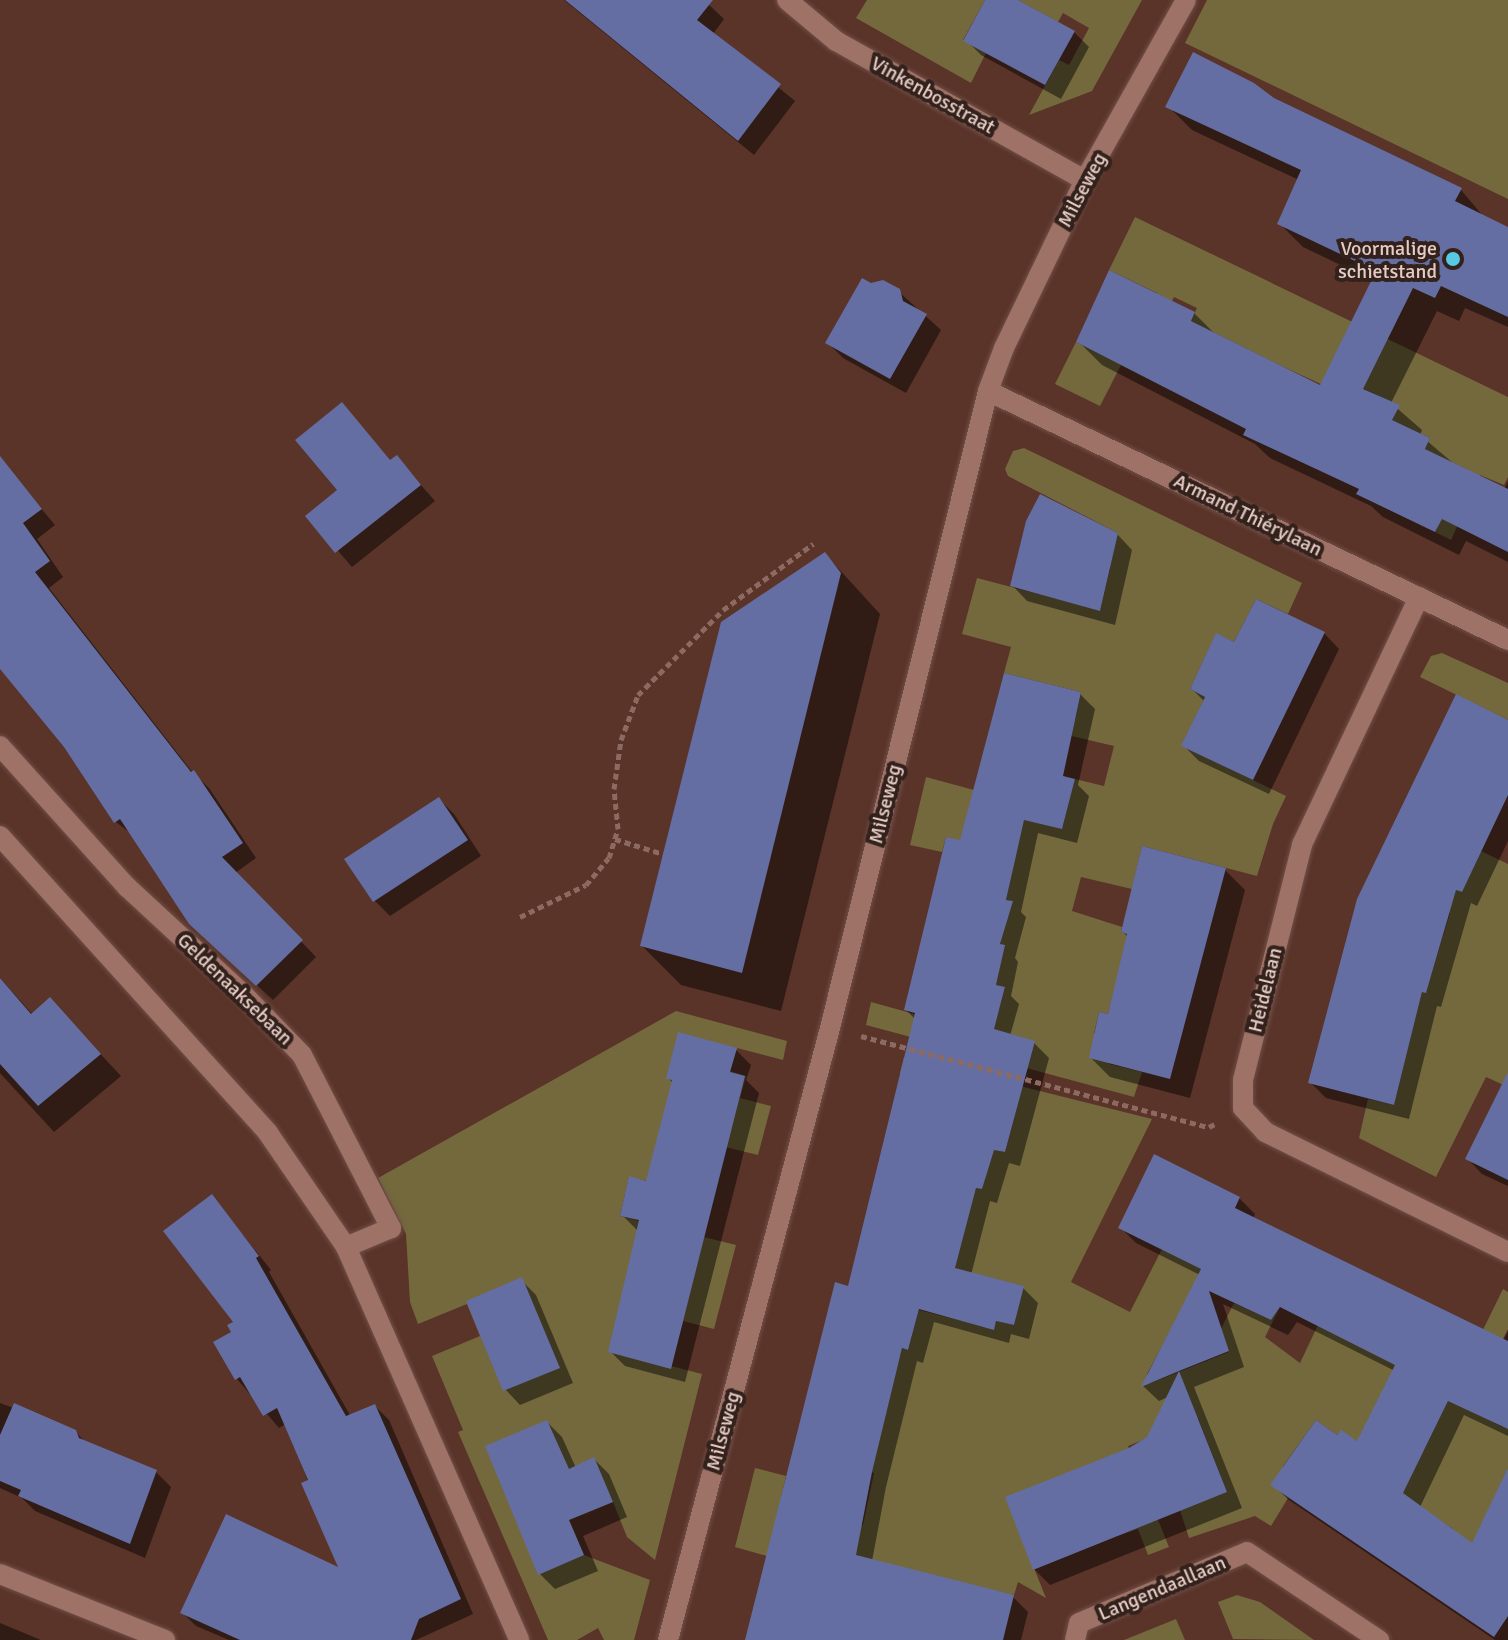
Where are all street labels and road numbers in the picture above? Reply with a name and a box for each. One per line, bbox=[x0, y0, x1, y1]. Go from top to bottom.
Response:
street label: Vinkenbosstraat bbox=[867, 51, 999, 139]
street label: Milseweg bbox=[1052, 149, 1112, 231]
street label: Armand Thiérylaan bbox=[1170, 469, 1326, 561]
street label: Milseweg bbox=[864, 762, 906, 846]
street label: Geldenaaksebaan bbox=[172, 928, 298, 1050]
street label: Heidelaan bbox=[1243, 945, 1287, 1035]
street label: Milseweg bbox=[701, 1389, 745, 1473]
street label: Langendaallaan bbox=[1095, 1550, 1229, 1626]

